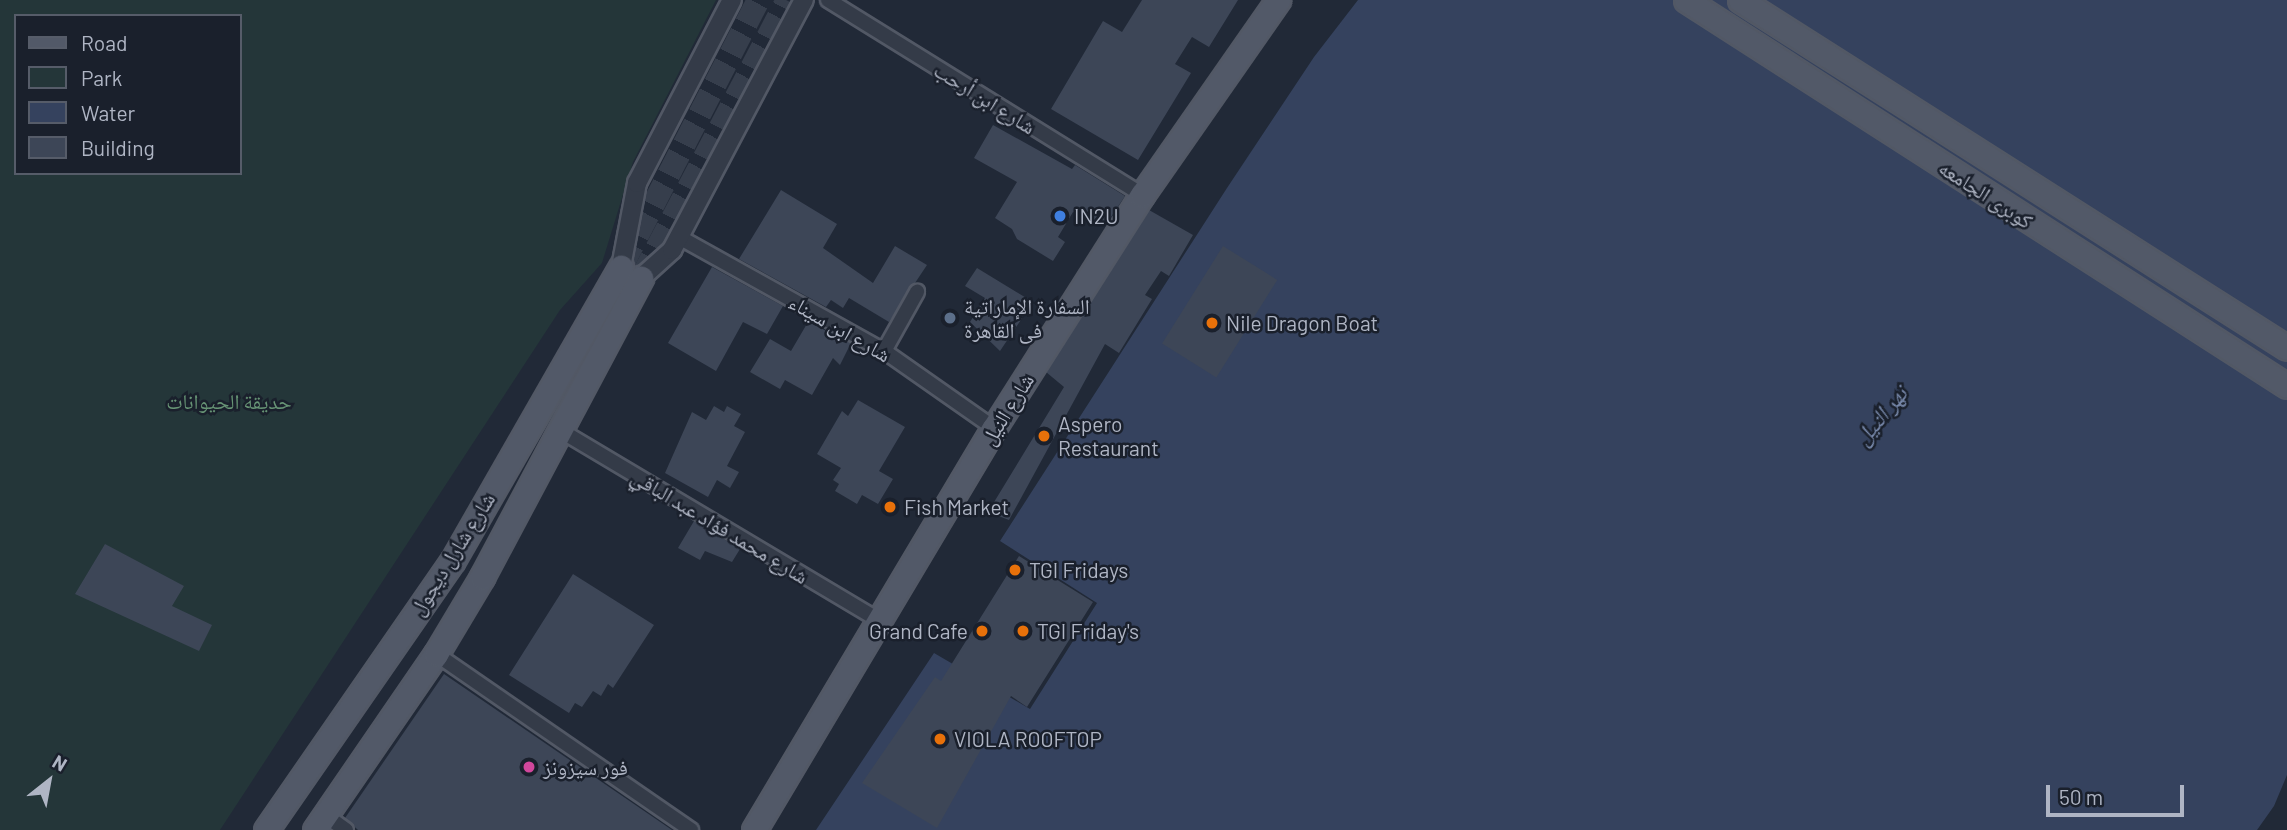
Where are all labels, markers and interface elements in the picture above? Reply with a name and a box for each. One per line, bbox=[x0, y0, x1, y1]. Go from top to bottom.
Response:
legend bbox=[14, 14, 242, 175]
text: Road bbox=[81, 30, 127, 55]
street label: شارع ابن أرحب bbox=[930, 57, 1040, 139]
text: Park bbox=[81, 65, 122, 90]
text: Water bbox=[81, 100, 135, 125]
text: Building bbox=[81, 135, 155, 160]
street label: كوبرى الجامعه bbox=[1934, 154, 2038, 234]
place label: IN2U bbox=[1074, 203, 1118, 229]
marker: IN2U bbox=[1052, 208, 1068, 224]
street label: شارع ابن سيناء bbox=[785, 289, 895, 367]
place label: السفارة الإماراتية فى القاهرة bbox=[964, 293, 1090, 343]
marker: السفارة الإماراتية فى القاهرة bbox=[942, 310, 958, 326]
place label: Nile Dragon Boat bbox=[1226, 310, 1378, 336]
marker: Nile Dragon Boat bbox=[1204, 315, 1220, 331]
street label: شارع النيل bbox=[975, 369, 1039, 449]
water label: نهر النيل bbox=[1848, 380, 1912, 450]
park label: حديقة الحيوانات bbox=[166, 388, 292, 414]
place label: Aspero Restaurant bbox=[1058, 411, 1159, 461]
marker: Aspero Restaurant bbox=[1036, 428, 1052, 444]
street label: شارع محمد فؤاد عبد الباقي bbox=[627, 463, 813, 589]
street label: شارع شارل ديجول bbox=[404, 488, 500, 620]
place label: Fish Market bbox=[904, 494, 1009, 520]
marker: Fish Market bbox=[882, 499, 898, 515]
place label: TGI Fridays bbox=[1029, 557, 1128, 583]
marker: TGI Fridays bbox=[1007, 562, 1023, 578]
place label: Grand Cafe bbox=[869, 618, 968, 644]
place label: TGI Friday's bbox=[1037, 618, 1139, 644]
marker: Grand Cafe bbox=[974, 623, 990, 639]
marker: TGI Friday's bbox=[1015, 623, 1031, 639]
place label: VIOLA ROOFTOP bbox=[954, 726, 1102, 752]
marker: VIOLA ROOFTOP bbox=[932, 731, 948, 747]
north arrow bbox=[14, 746, 84, 816]
text: N bbox=[49, 749, 71, 776]
place label: فور سيزونز bbox=[543, 754, 628, 780]
marker: فور سيزونز bbox=[521, 759, 537, 775]
scale bar bbox=[2049, 770, 2187, 814]
text: 50 m bbox=[2059, 784, 2103, 809]

